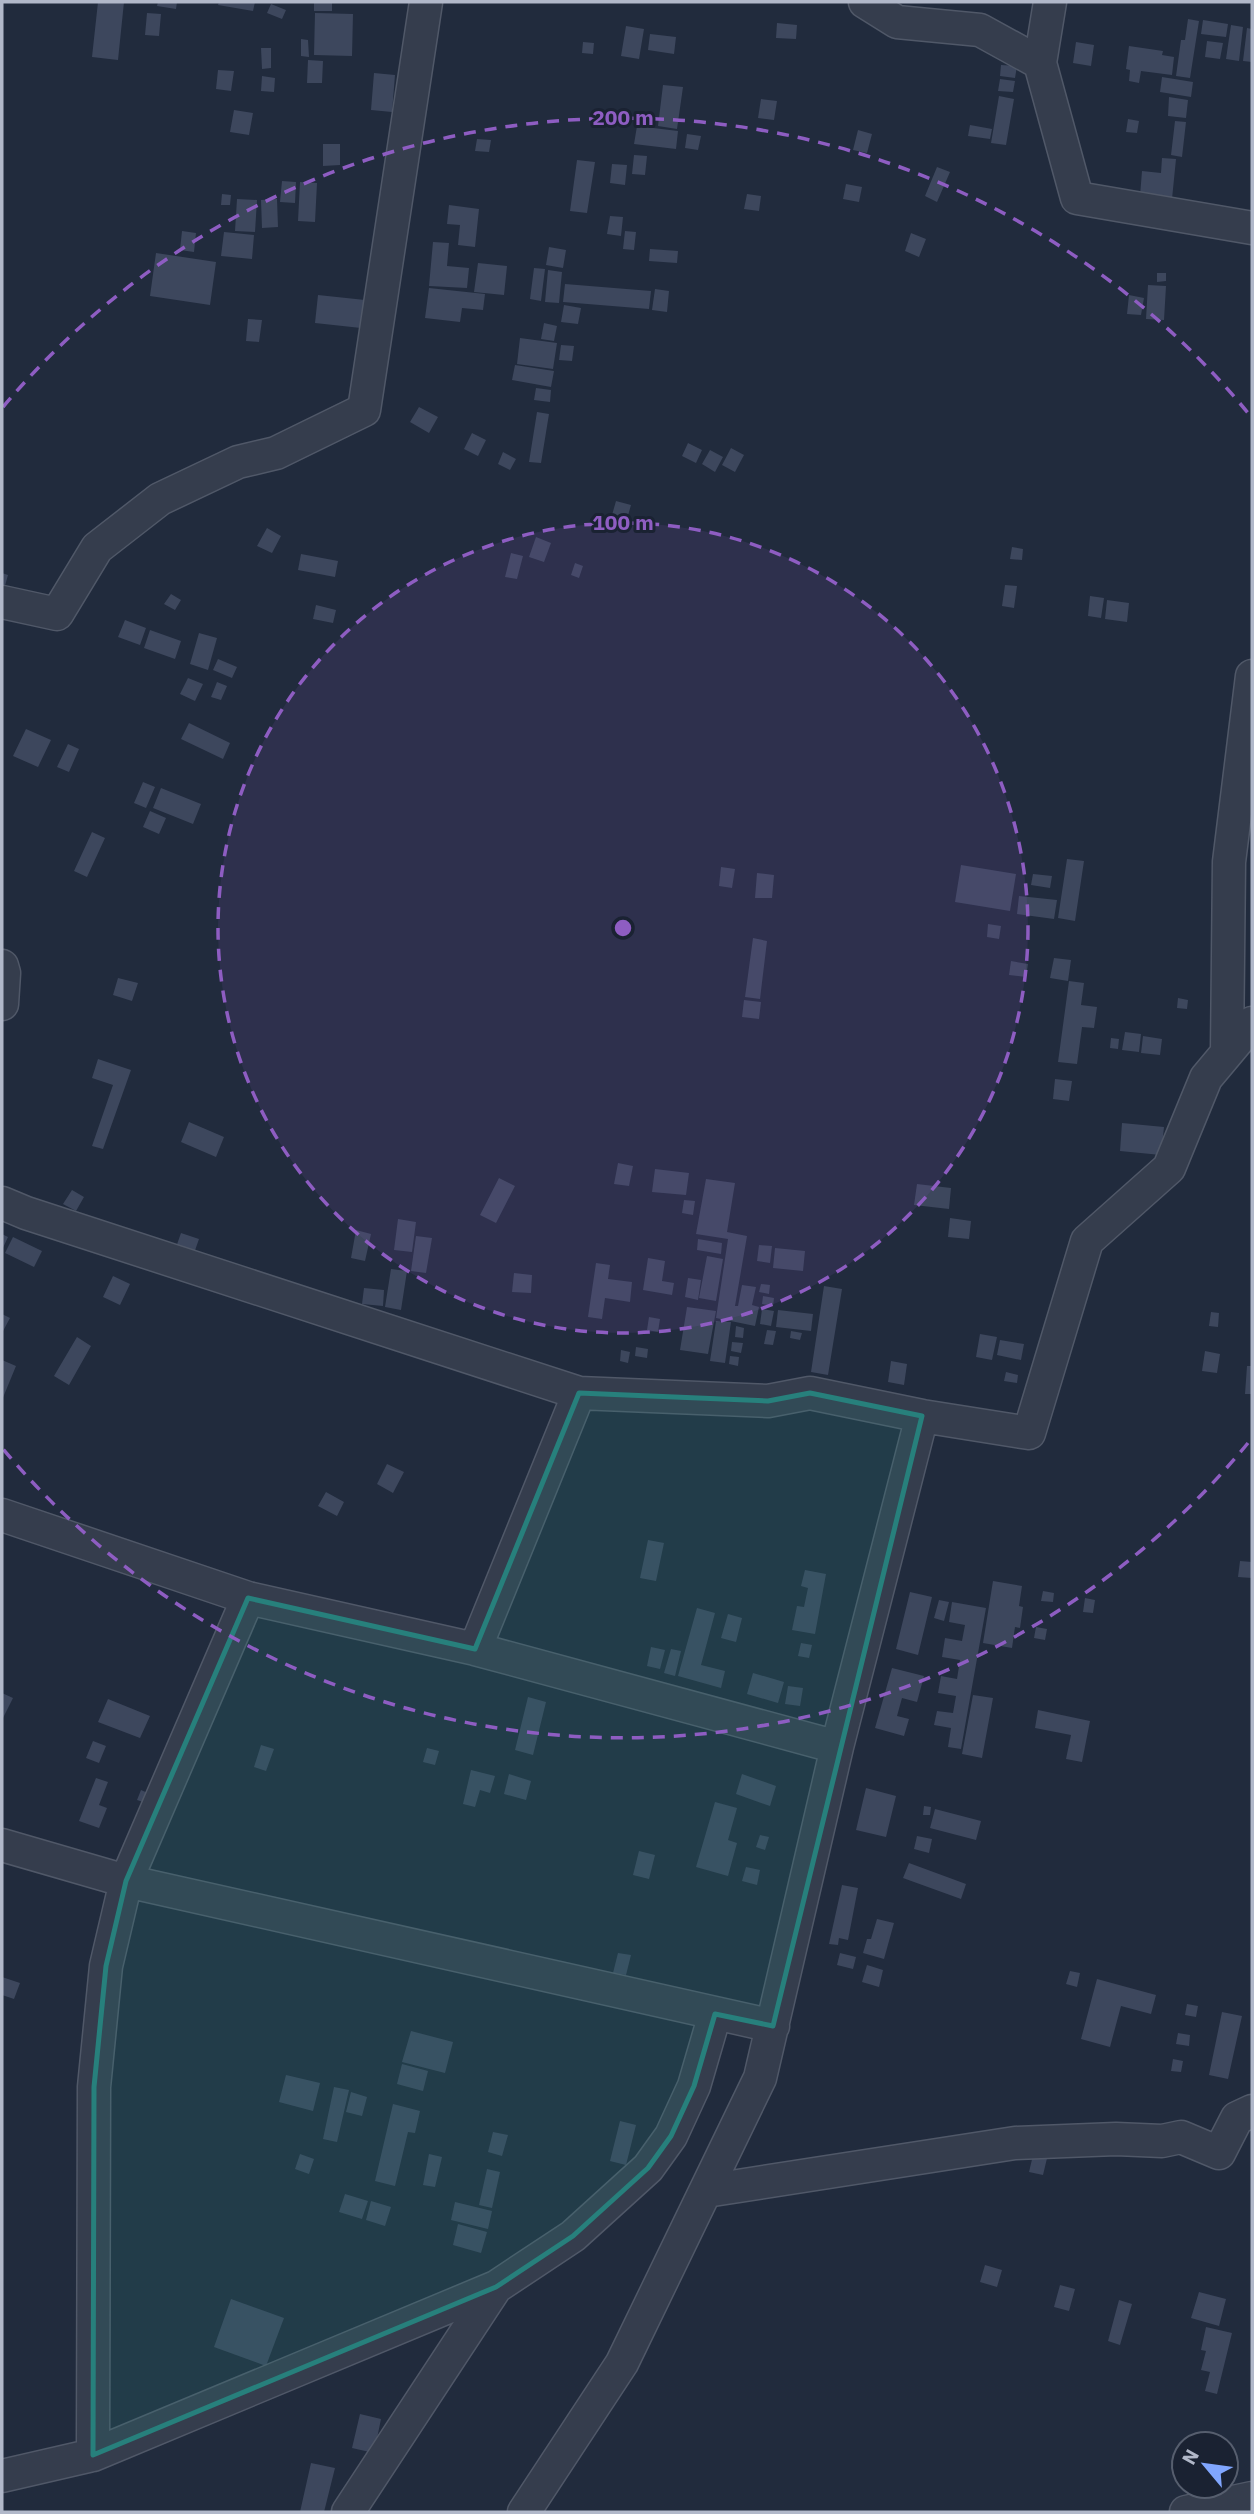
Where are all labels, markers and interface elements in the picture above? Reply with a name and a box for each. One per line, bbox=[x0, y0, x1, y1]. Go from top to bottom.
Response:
text: 200 m bbox=[592, 103, 654, 131]
text: 100 m bbox=[592, 508, 654, 536]
centre of rings bbox=[611, 916, 635, 940]
north arrow bbox=[1170, 2430, 1240, 2500]
text: N bbox=[1176, 2445, 1204, 2469]

